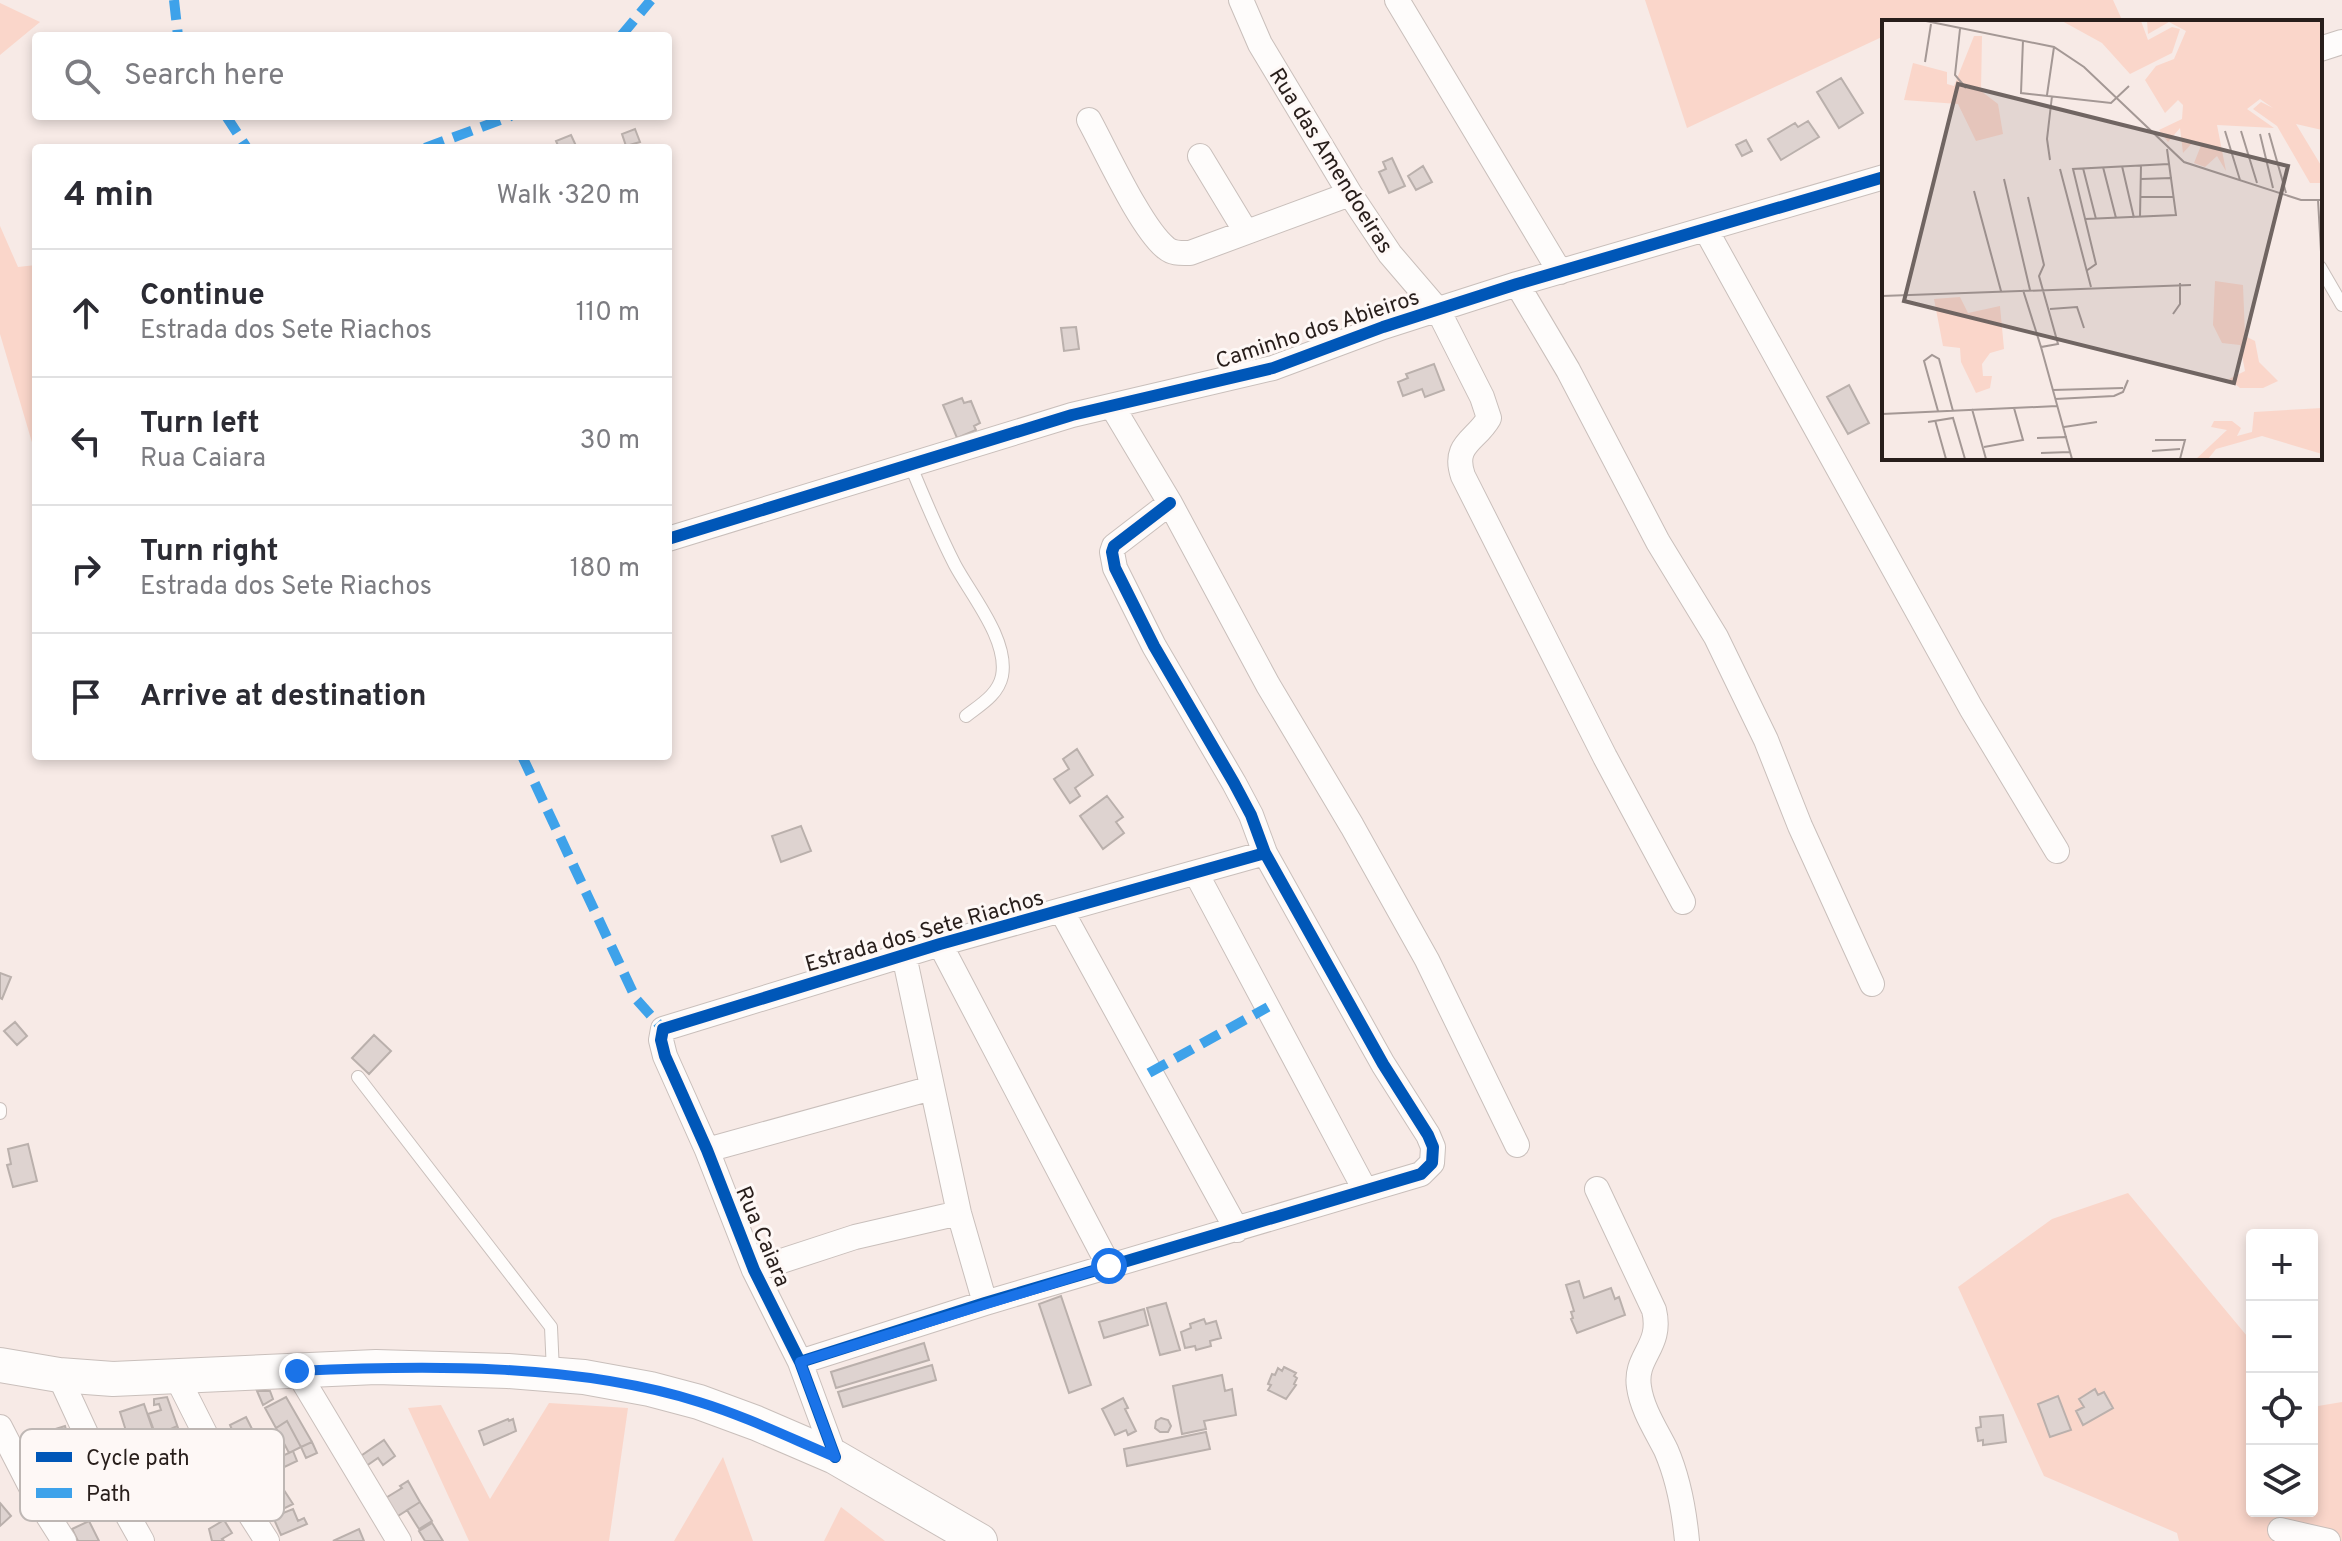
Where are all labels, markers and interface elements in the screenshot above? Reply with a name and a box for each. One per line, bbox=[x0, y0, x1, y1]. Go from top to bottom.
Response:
inset map bbox=[1882, 20, 2322, 460]
search box bbox=[32, 32, 672, 120]
icon: search bbox=[60, 54, 104, 98]
text: Search here bbox=[124, 58, 284, 95]
street label: Rua das Amendoeiras bbox=[1262, 64, 1398, 259]
text: 4 min bbox=[64, 175, 154, 218]
text: Walk · 320 m bbox=[496, 180, 640, 213]
text: Continue bbox=[140, 278, 265, 315]
street label: Caminho dos Abieiros bbox=[1213, 285, 1423, 376]
icon: ahead bbox=[64, 291, 108, 335]
text: 110 m bbox=[576, 297, 640, 330]
text: Estrada dos Sete Riachos bbox=[140, 315, 432, 348]
text: Turn left bbox=[140, 406, 260, 443]
icon: left bbox=[64, 419, 108, 463]
text: 30 m bbox=[580, 425, 640, 458]
text: Rua Caiara bbox=[140, 443, 266, 476]
text: Turn right bbox=[140, 534, 278, 571]
icon: right bbox=[64, 547, 108, 591]
text: 180 m bbox=[570, 553, 640, 586]
text: Estrada dos Sete Riachos bbox=[140, 571, 432, 604]
icon: arrive bbox=[64, 675, 108, 719]
text: Arrive at destination bbox=[140, 679, 426, 716]
street label: Estrada dos Sete Riachos bbox=[802, 885, 1047, 979]
street label: Rua Caiara bbox=[728, 1183, 795, 1291]
map controls bbox=[2246, 1229, 2318, 1517]
button: + bbox=[2246, 1229, 2318, 1301]
route start bbox=[1091, 1248, 1127, 1284]
button: − bbox=[2246, 1301, 2318, 1373]
route end bbox=[279, 1353, 315, 1389]
button: locate bbox=[2246, 1373, 2318, 1445]
legend bbox=[20, 1429, 284, 1521]
button: layers bbox=[2246, 1445, 2318, 1517]
text: Cycle path bbox=[86, 1446, 190, 1473]
text: Path bbox=[86, 1482, 131, 1509]

